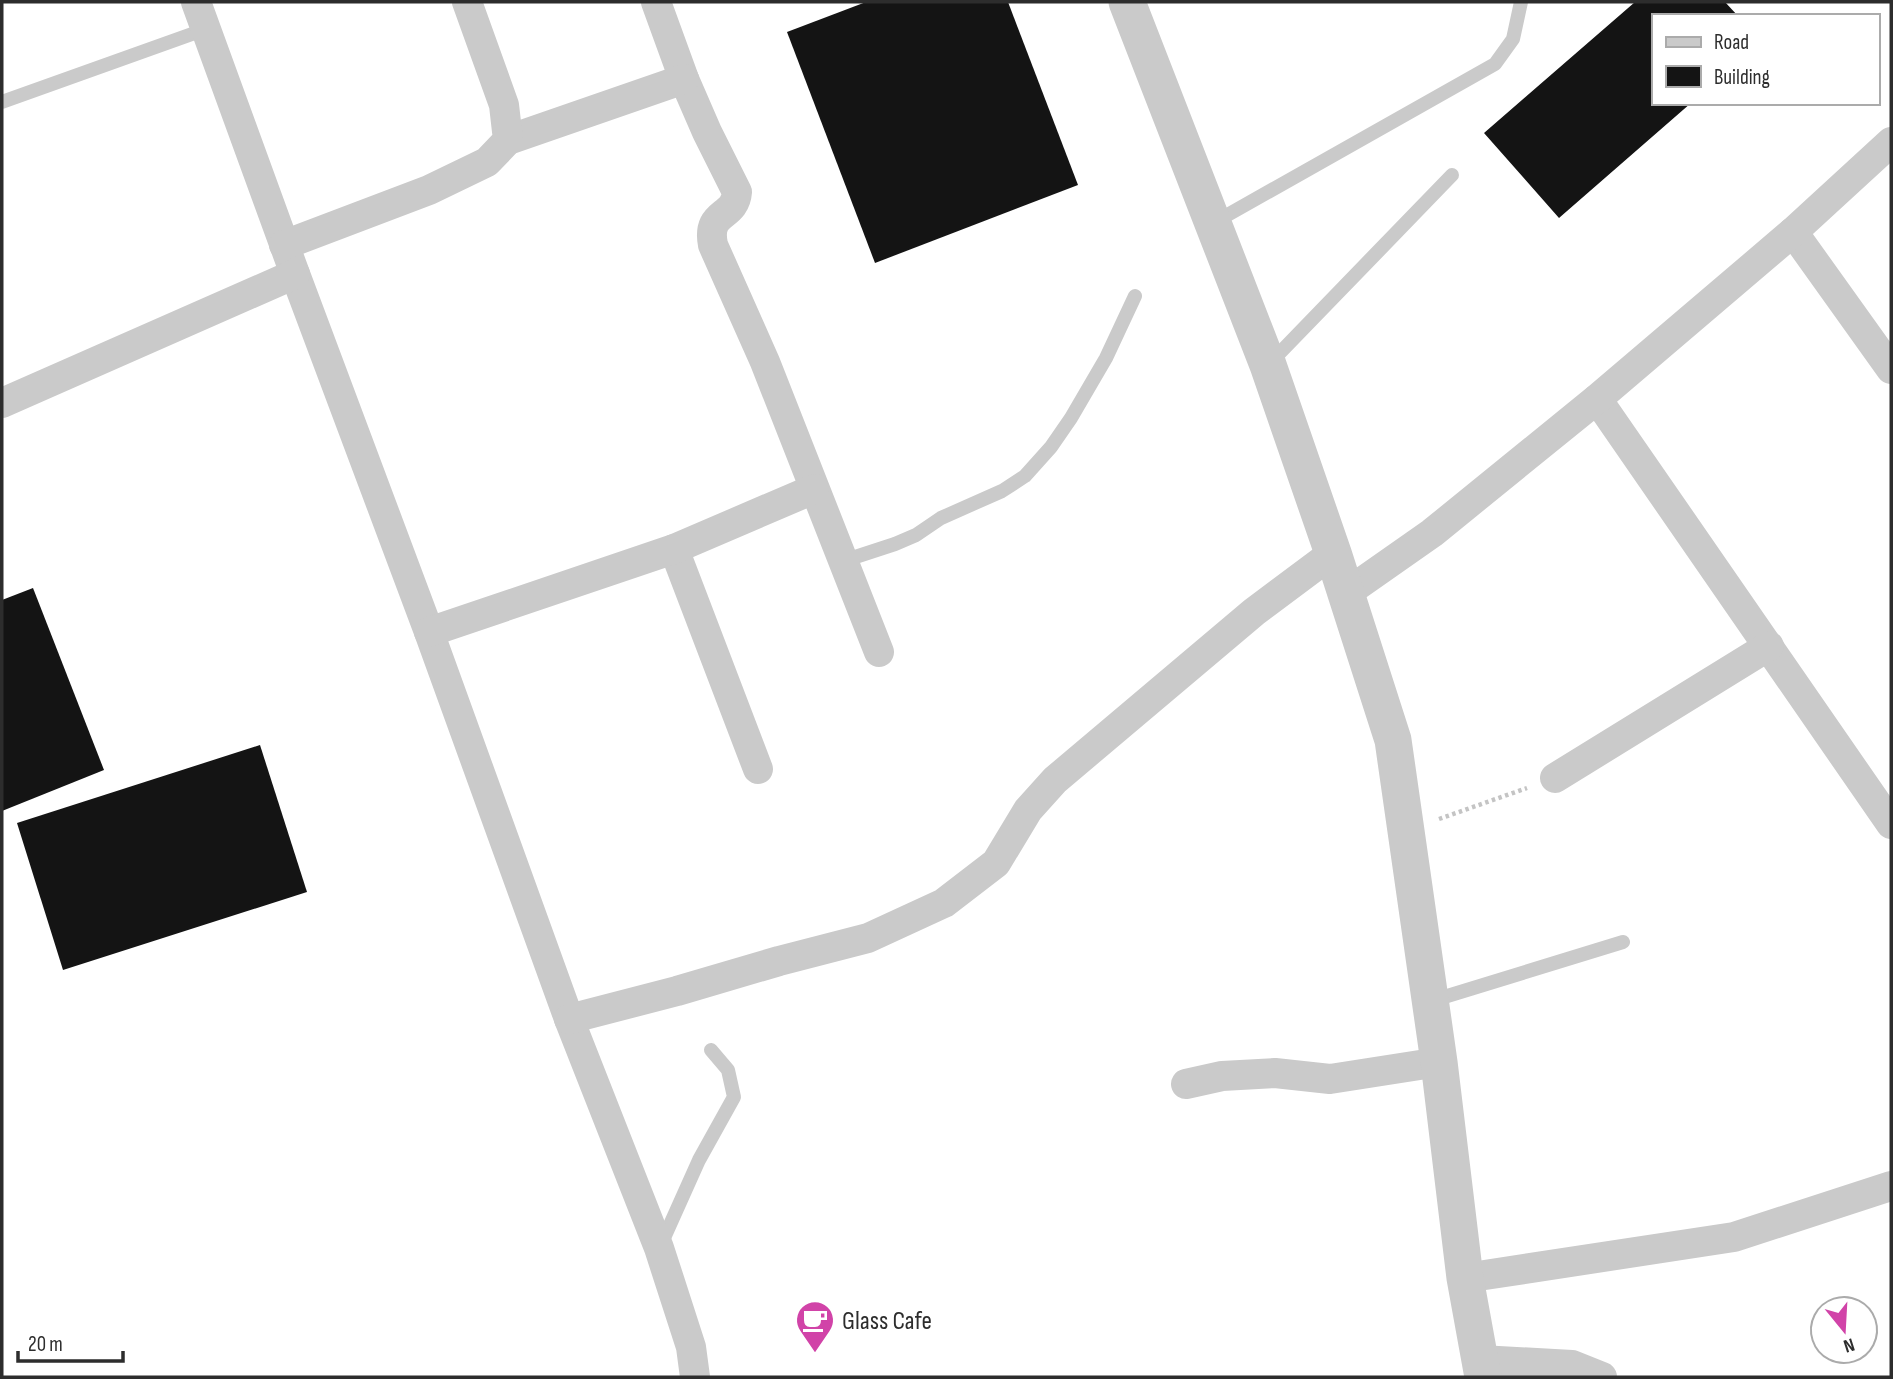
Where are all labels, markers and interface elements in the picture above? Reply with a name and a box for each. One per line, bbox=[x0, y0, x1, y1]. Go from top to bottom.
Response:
legend bbox=[1652, 14, 1879, 105]
text: Road bbox=[1714, 30, 1749, 55]
text: Building bbox=[1714, 65, 1770, 90]
north arrow bbox=[1809, 1295, 1879, 1365]
cafe icon: Glass Cafe bbox=[794, 1299, 836, 1354]
place label: Glass Cafe bbox=[842, 1306, 932, 1337]
scale bar bbox=[18, 1320, 122, 1364]
text: 20 m bbox=[28, 1332, 63, 1357]
text: N bbox=[1840, 1332, 1857, 1357]

